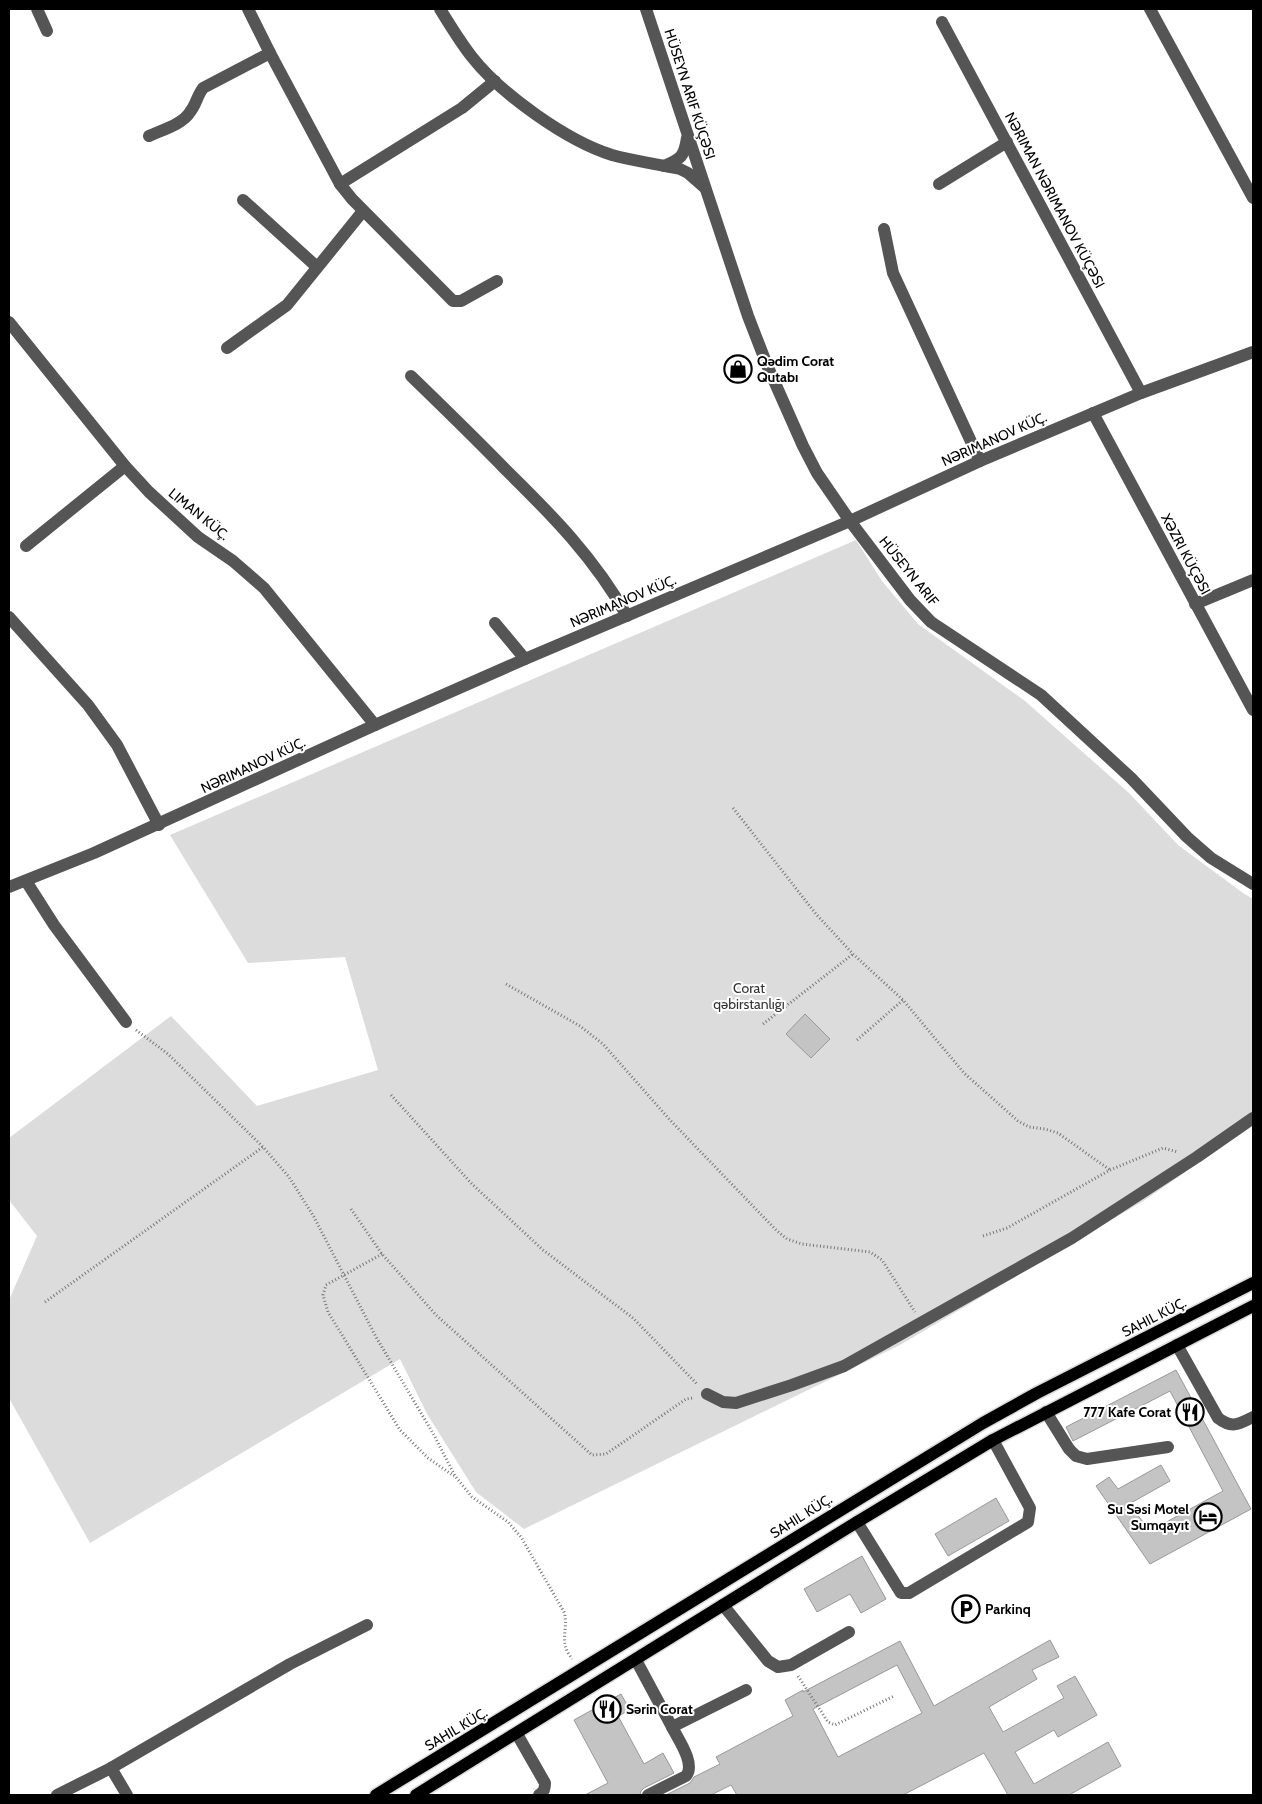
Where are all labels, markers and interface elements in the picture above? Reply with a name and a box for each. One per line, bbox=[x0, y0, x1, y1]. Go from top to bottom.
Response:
street label: HÜSEYN ARIF KÜÇƏSI bbox=[660, 26, 720, 162]
street label: NƏRIMAN NƏRIMANOV KÜÇƏSI bbox=[1001, 109, 1109, 291]
place label: Qədim Corat Qutabı bbox=[757, 352, 834, 386]
shop icon: Qədim Corat Qutabı bbox=[723, 354, 753, 384]
street label: NƏRIMANOV KÜÇ. bbox=[939, 408, 1050, 470]
street label: LIMAN KÜÇ. bbox=[165, 484, 233, 544]
street label: XƏZRI KÜÇƏSI bbox=[1157, 510, 1215, 598]
street label: HÜSEYN ARIF bbox=[875, 532, 943, 610]
street label: NƏRIMANOV KÜÇ. bbox=[567, 571, 679, 631]
street label: NƏRIMANOV KÜÇ. bbox=[198, 733, 308, 797]
park label: Corat qəbirstanlığı bbox=[713, 979, 785, 1013]
street label: SAHIL KÜÇ. bbox=[1119, 1293, 1189, 1341]
restaurant icon: 777 Kafe Corat bbox=[1175, 1397, 1205, 1427]
place label: 777 Kafe Corat bbox=[1083, 1403, 1171, 1421]
street label: SAHIL KÜÇ. bbox=[767, 1490, 836, 1542]
place label: Su Səsi Motel Sumqayıt bbox=[1107, 1500, 1189, 1534]
hotel icon: Su Səsi Motel Sumqayıt bbox=[1193, 1502, 1223, 1532]
parking icon: Parkinq bbox=[951, 1594, 981, 1624]
place label: Parkinq bbox=[985, 1600, 1031, 1618]
restaurant icon: Sərin Corat bbox=[592, 1694, 622, 1724]
place label: Sərin Corat bbox=[626, 1700, 693, 1718]
street label: SAHIL KÜÇ. bbox=[421, 1703, 491, 1755]

